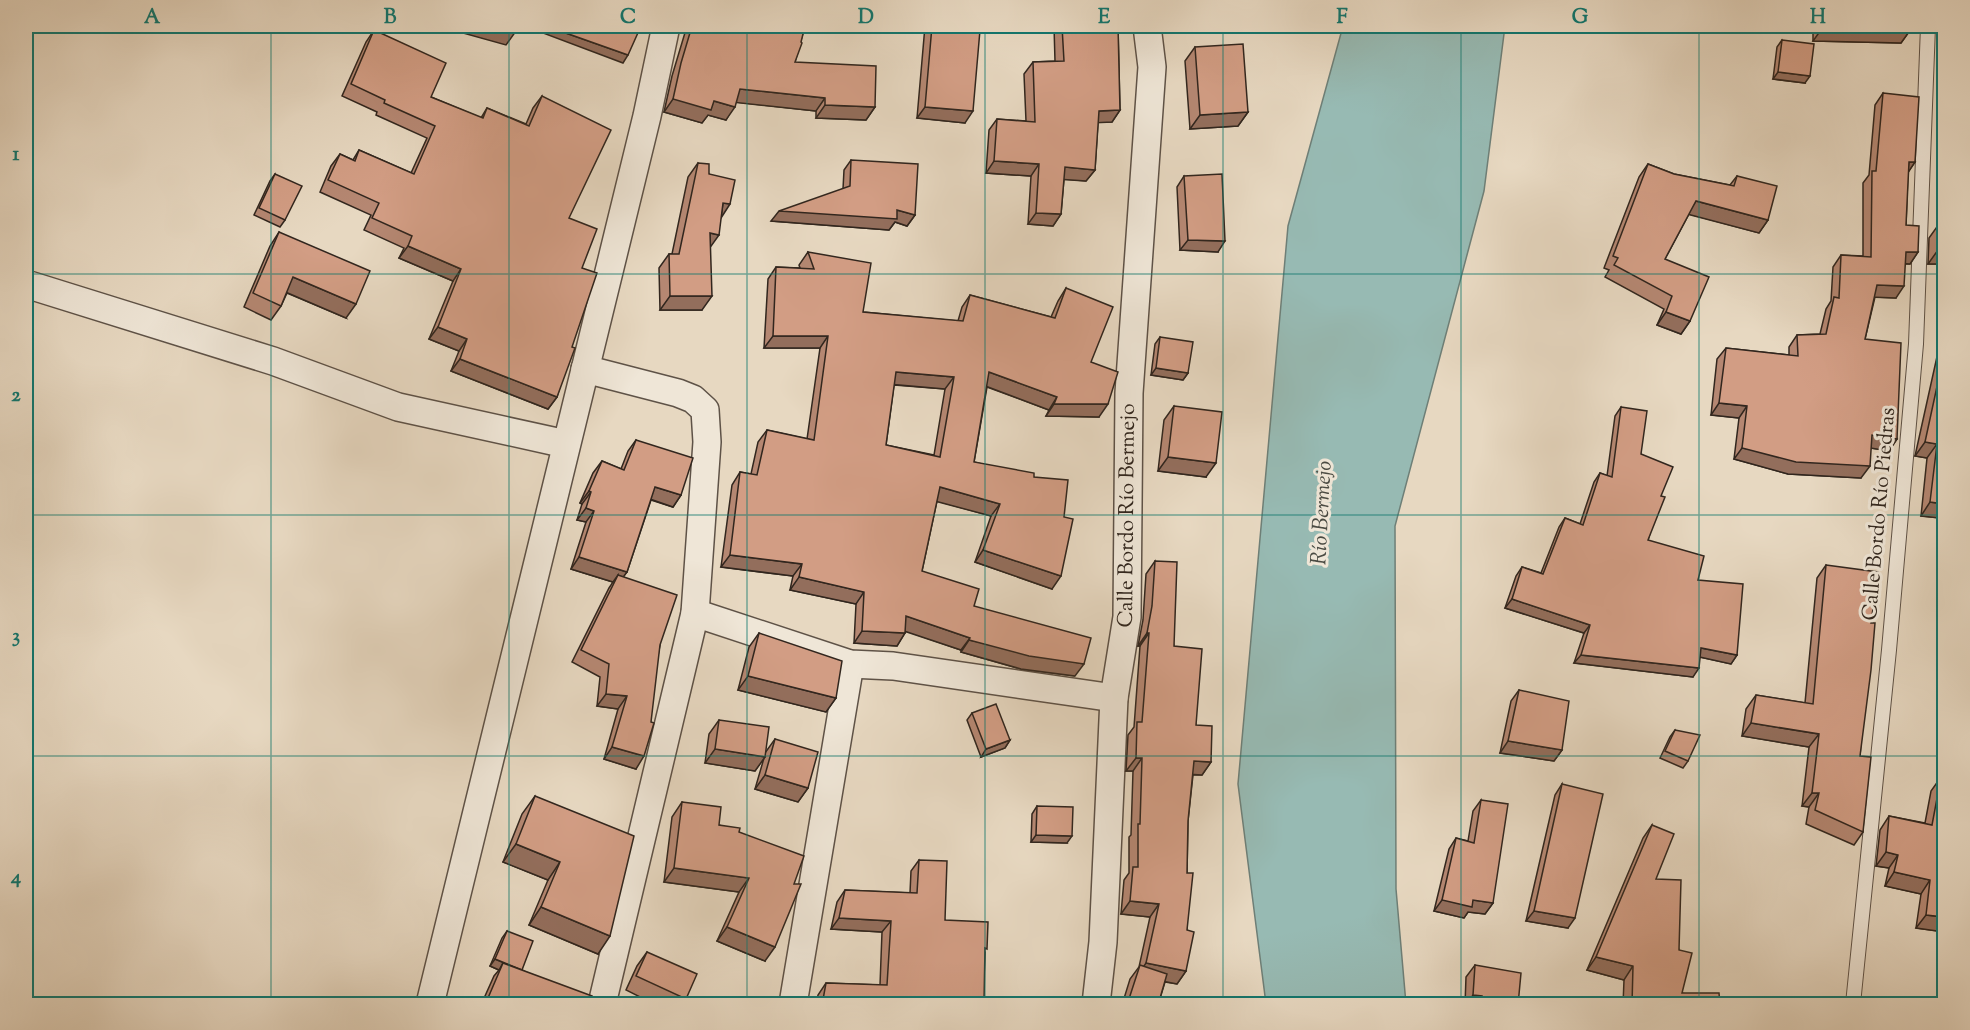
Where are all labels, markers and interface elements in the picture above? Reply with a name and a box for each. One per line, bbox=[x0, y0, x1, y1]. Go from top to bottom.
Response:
text: A bbox=[144, 4, 161, 33]
text: B bbox=[384, 4, 397, 33]
text: C bbox=[620, 4, 636, 33]
text: D bbox=[858, 4, 874, 33]
text: E bbox=[1098, 4, 1111, 33]
text: F bbox=[1336, 4, 1348, 33]
text: G bbox=[1572, 4, 1589, 33]
text: H bbox=[1810, 4, 1826, 33]
text: 1 bbox=[13, 141, 20, 170]
text: 2 bbox=[11, 382, 21, 411]
street label: Calle Bordo Río Bermejo bbox=[1110, 403, 1144, 630]
street label: Calle Bordo Río Piedras bbox=[1856, 406, 1904, 622]
water label: Río Bermejo bbox=[1304, 460, 1342, 566]
text: 3 bbox=[12, 623, 20, 652]
text: 4 bbox=[10, 864, 21, 893]

